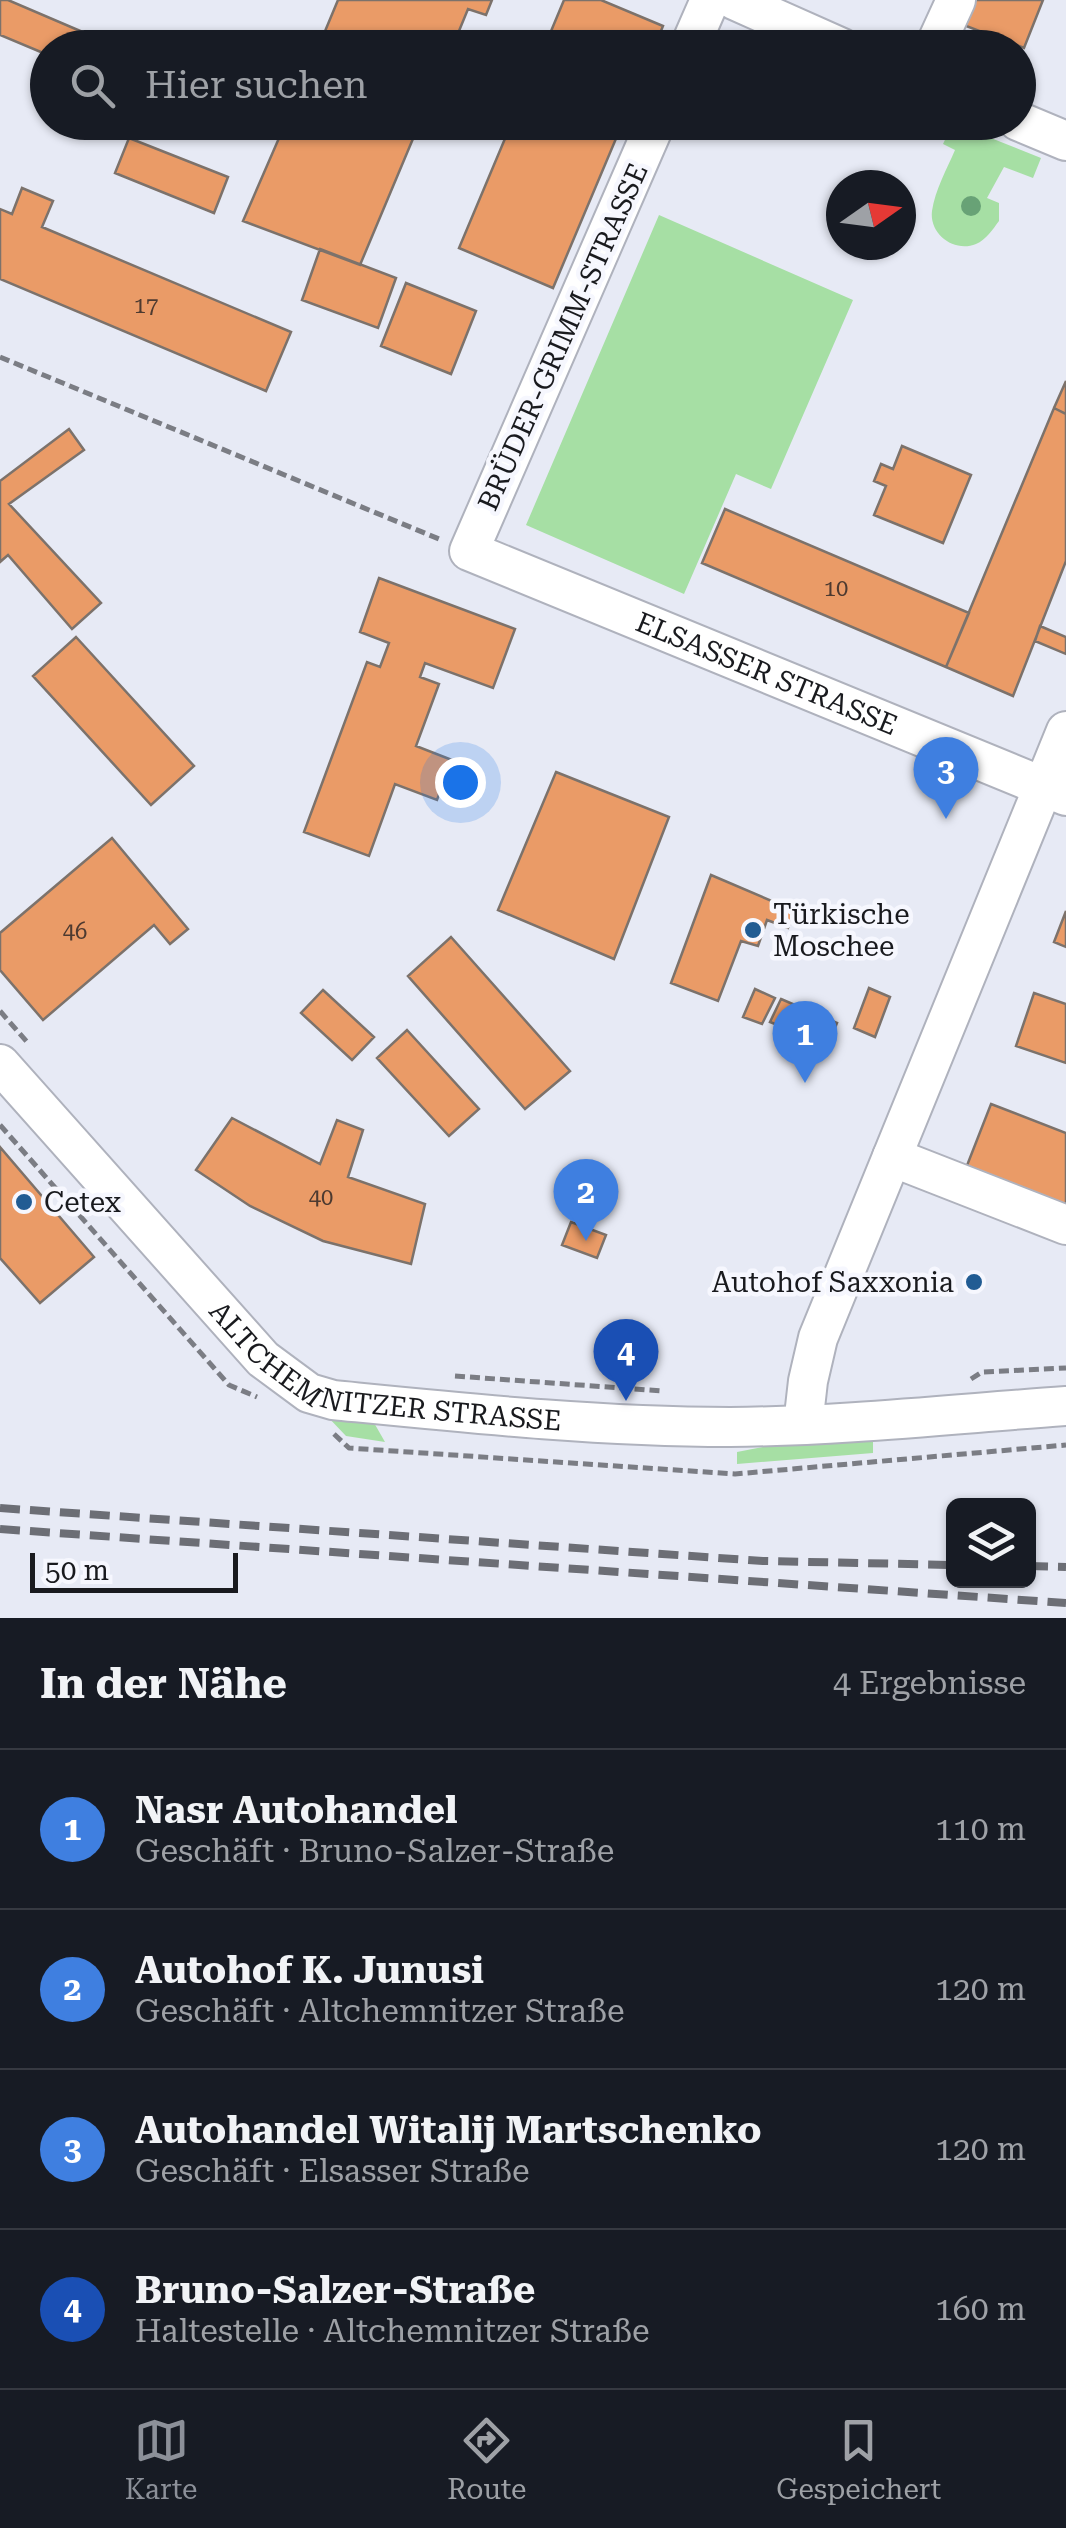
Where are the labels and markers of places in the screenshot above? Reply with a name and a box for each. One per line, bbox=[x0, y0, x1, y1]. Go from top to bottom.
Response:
pin: 3 bbox=[914, 736, 978, 819]
place label: Türkische Moschee bbox=[773, 898, 910, 963]
marker: Türkische Moschee bbox=[742, 919, 764, 941]
pin: 1 bbox=[772, 1000, 838, 1083]
pin: 2 bbox=[554, 1158, 618, 1241]
place label: Cetex bbox=[44, 1186, 121, 1219]
marker: Cetex bbox=[13, 1191, 35, 1213]
place label: Autohof Saxxonia bbox=[712, 1266, 954, 1299]
marker: Autohof Saxxonia bbox=[963, 1271, 985, 1293]
pin: 4 bbox=[594, 1318, 658, 1401]

